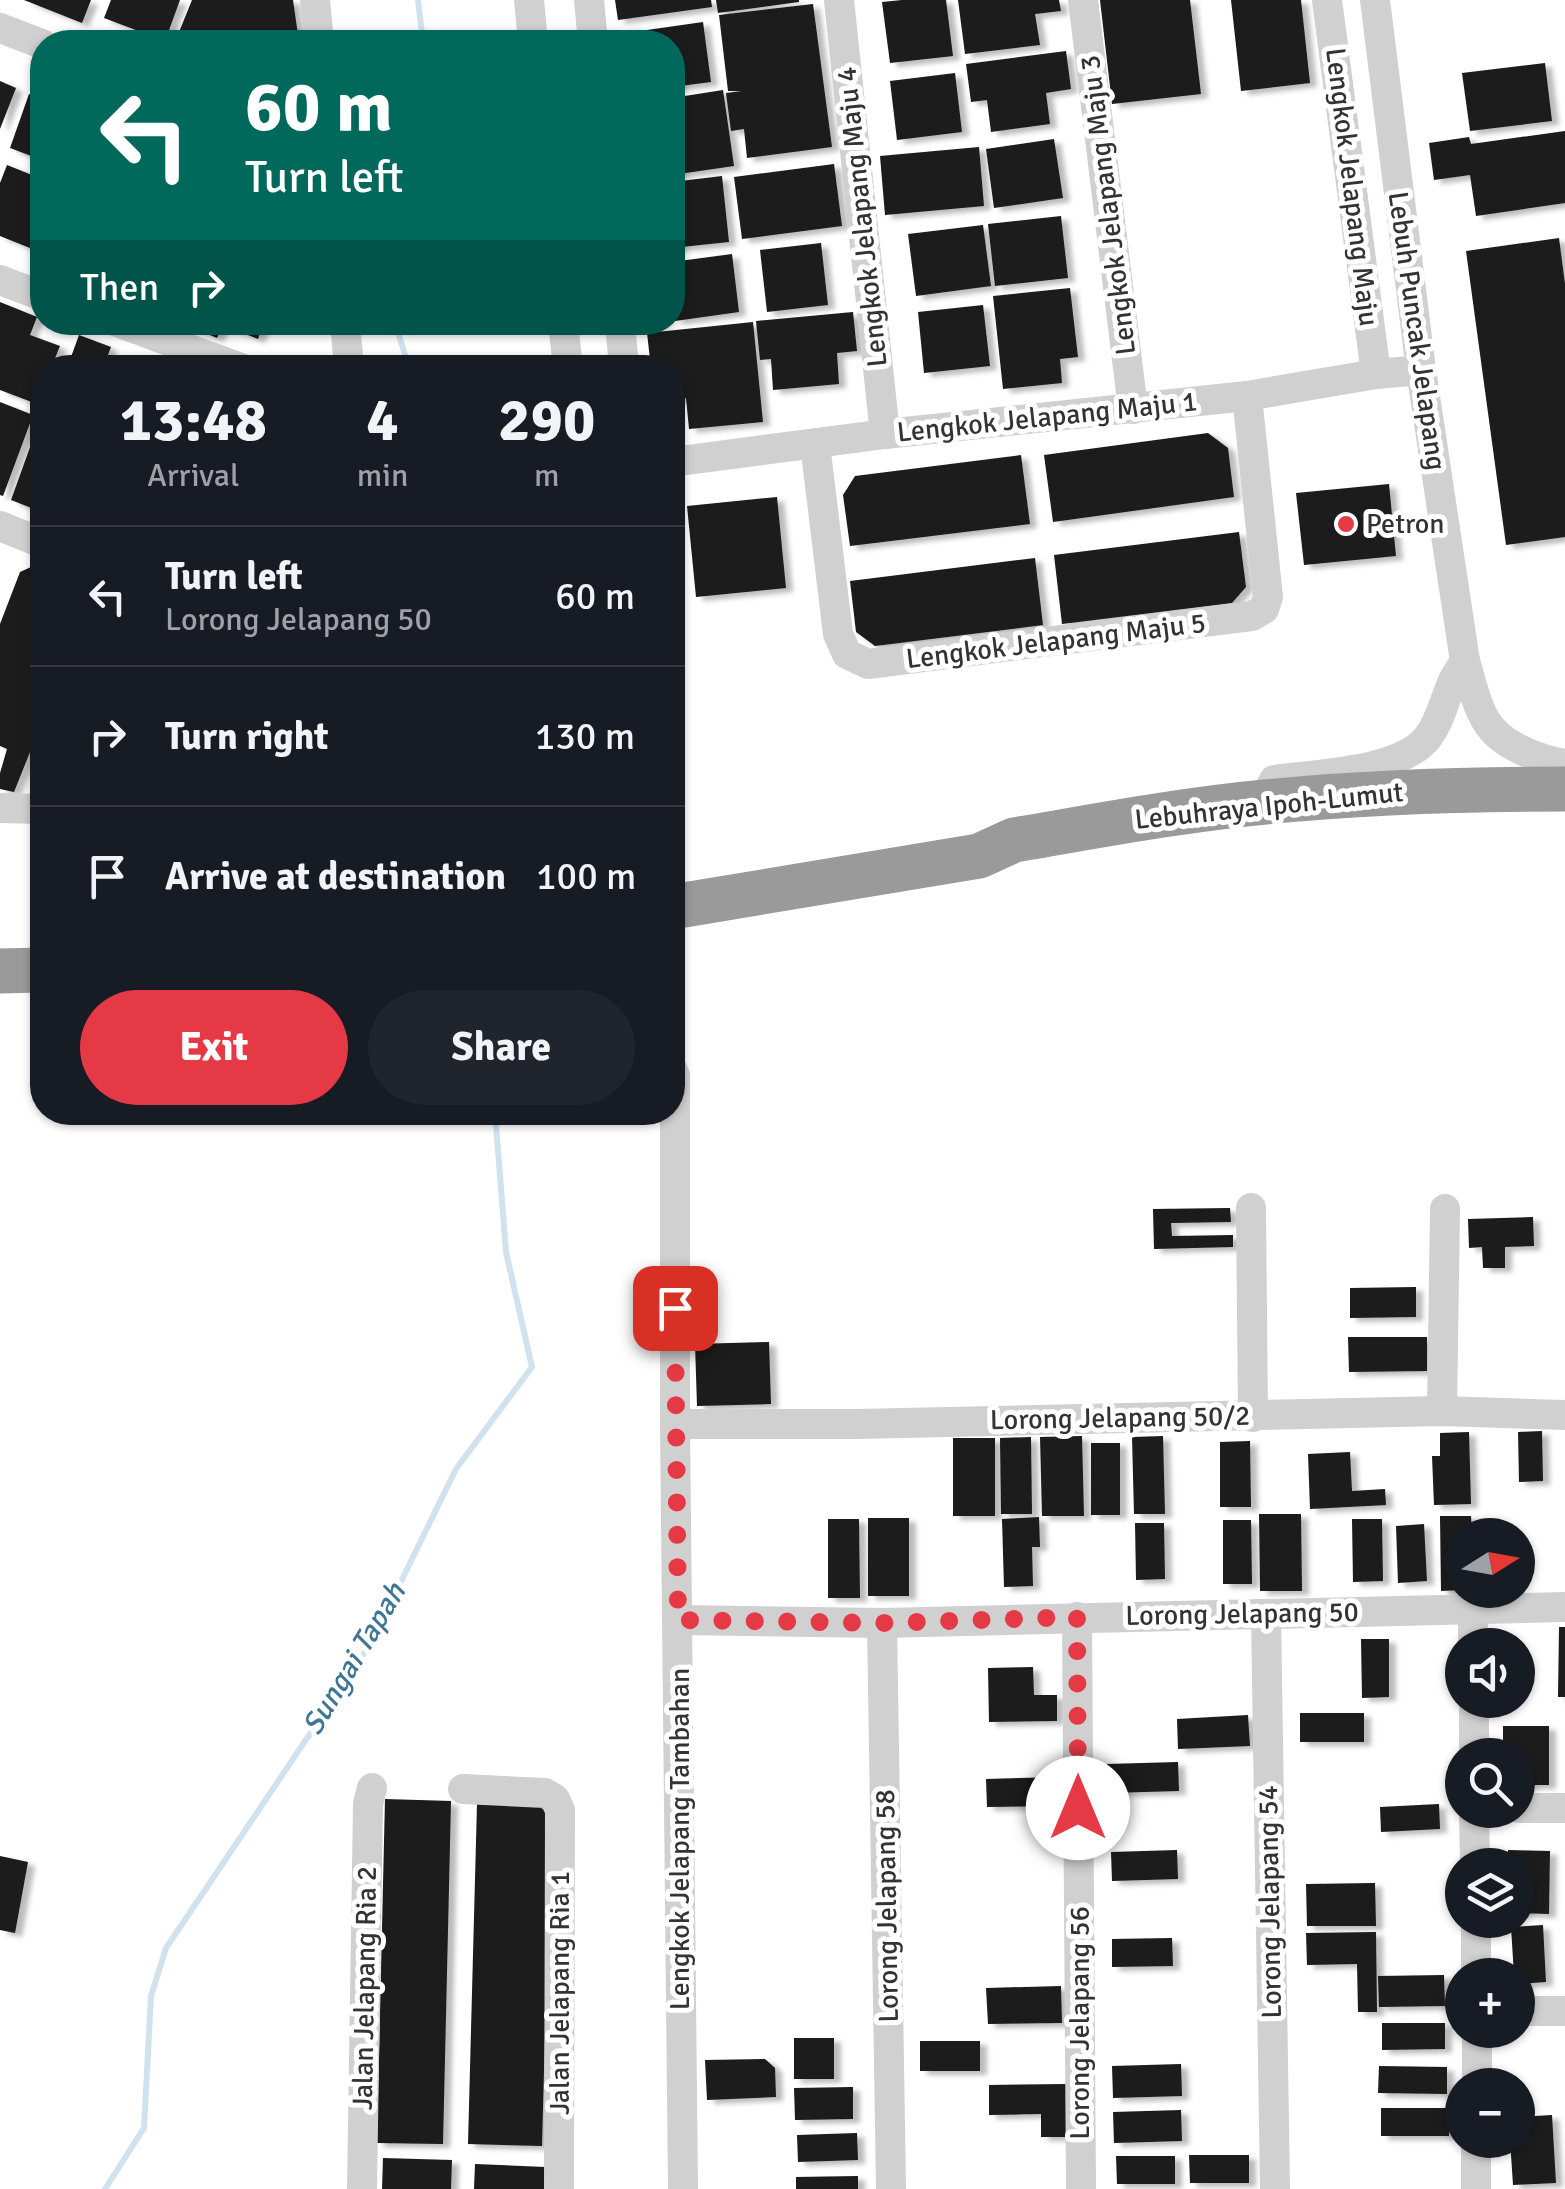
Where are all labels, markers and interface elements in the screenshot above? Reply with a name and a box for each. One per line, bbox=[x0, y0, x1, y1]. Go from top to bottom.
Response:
street label: Lengkok Jelapang Maju bbox=[1318, 46, 1386, 328]
street label: Lengkok Jelapang Maju 3 bbox=[1073, 53, 1143, 357]
text: 60 m bbox=[245, 64, 393, 150]
street label: Lengkok Jelapang Maju 4 bbox=[829, 65, 895, 369]
icon: left bbox=[80, 70, 210, 200]
text: Turn left bbox=[245, 150, 404, 205]
street label: Lebuh Puncak Jelapang bbox=[1381, 189, 1453, 473]
icon: right bbox=[179, 260, 234, 315]
text: Then bbox=[80, 264, 159, 311]
text: 13:48 bbox=[120, 384, 267, 458]
text: 4 bbox=[366, 384, 399, 458]
text: 290 bbox=[498, 384, 595, 458]
street label: Lengkok Jelapang Maju 1 bbox=[895, 384, 1199, 450]
text: Arrival bbox=[147, 456, 239, 495]
text: min bbox=[357, 456, 408, 495]
text: m bbox=[534, 456, 559, 495]
place label: Petron bbox=[1366, 507, 1445, 541]
marker: Petron bbox=[1335, 513, 1357, 535]
text: Turn left bbox=[165, 553, 303, 600]
icon: left bbox=[80, 569, 135, 624]
text: 60 m bbox=[555, 573, 635, 620]
text: Lorong Jelapang 50 bbox=[165, 600, 432, 639]
street label: Lengkok Jelapang Maju 5 bbox=[904, 606, 1208, 676]
icon: right bbox=[80, 709, 135, 764]
text: Turn right bbox=[165, 713, 329, 760]
text: 130 m bbox=[535, 713, 635, 760]
street label: Lebuhraya Ipoh-Lumut bbox=[1133, 775, 1405, 837]
icon: arrive bbox=[80, 849, 135, 904]
text: Arrive at destination bbox=[165, 853, 506, 900]
text: 100 m bbox=[536, 853, 636, 900]
button: Exit bbox=[80, 990, 348, 1105]
button: Share bbox=[368, 990, 635, 1105]
pin bbox=[633, 1266, 718, 1351]
icon: arrive bbox=[648, 1281, 703, 1336]
street label: Lorong Jelapang 50/2 bbox=[989, 1399, 1251, 1437]
north arrow bbox=[1445, 1518, 1535, 1608]
map controls bbox=[1445, 1518, 1535, 2158]
water label: Sungai Tapah bbox=[294, 1576, 414, 1742]
street label: Lorong Jelapang 50 bbox=[1125, 1595, 1359, 1633]
button: sound bbox=[1445, 1628, 1535, 1718]
street label: Lengkok Jelapang Tambahan bbox=[663, 1668, 697, 2010]
button: search bbox=[1445, 1738, 1535, 1828]
position arrow bbox=[1026, 1756, 1130, 1860]
street label: Lorong Jelapang 54 bbox=[1251, 1785, 1289, 2019]
street label: Lorong Jelapang 58 bbox=[868, 1789, 906, 2023]
button: layers bbox=[1445, 1848, 1535, 1938]
street label: Jalan Jelapang Ria 2 bbox=[346, 1866, 384, 2110]
street label: Jalan Jelapang Ria 1 bbox=[543, 1871, 577, 2115]
street label: Lorong Jelapang 56 bbox=[1063, 1906, 1097, 2140]
button: + bbox=[1445, 1958, 1535, 2048]
button: − bbox=[1445, 2068, 1535, 2158]

